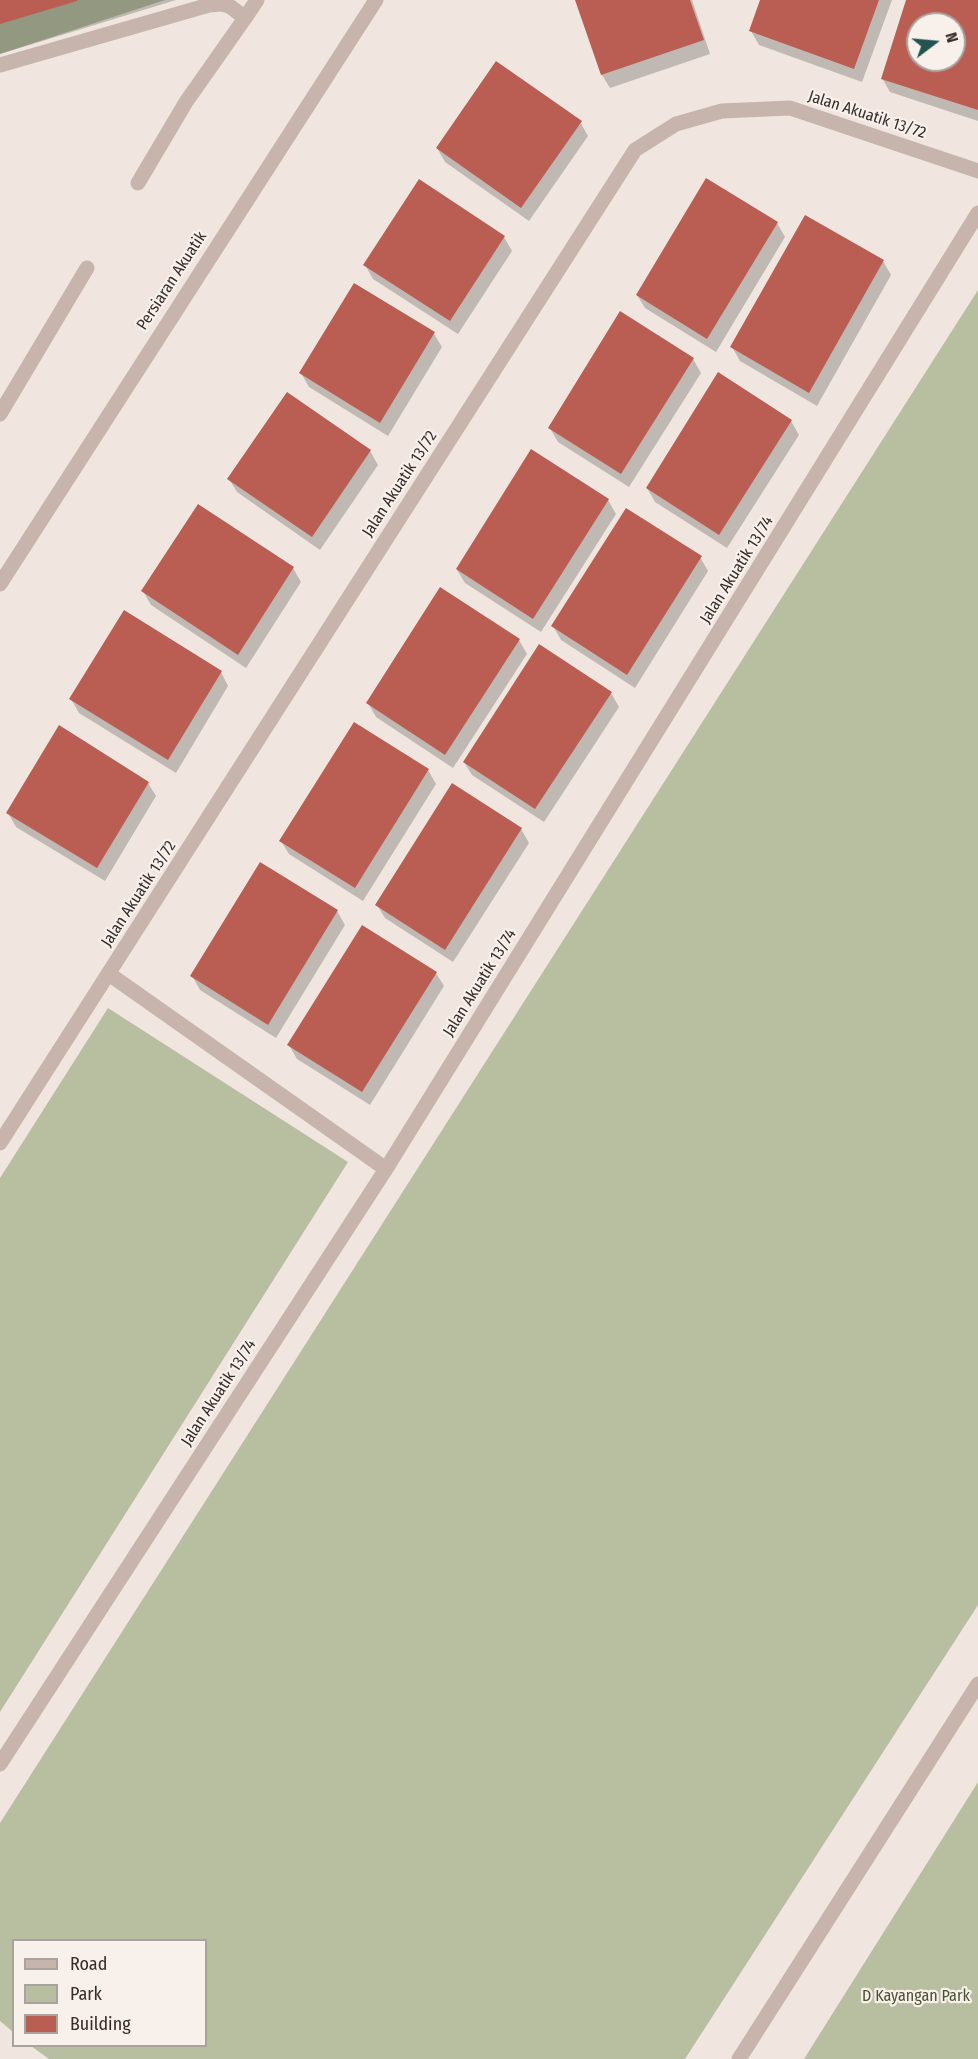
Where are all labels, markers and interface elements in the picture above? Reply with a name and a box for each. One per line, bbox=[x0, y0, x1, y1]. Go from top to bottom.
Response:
north arrow bbox=[906, 12, 966, 72]
text: N bbox=[941, 30, 962, 45]
street label: Jalan Akuatik 13/72 bbox=[806, 87, 928, 143]
street label: Persiaran Akuatik bbox=[133, 228, 211, 334]
street label: Jalan Akuatik 13/72 bbox=[359, 427, 441, 541]
street label: Jalan Akuatik 13/74 bbox=[696, 513, 778, 627]
street label: Jalan Akuatik 13/72 bbox=[98, 837, 180, 951]
street label: Jalan Akuatik 13/74 bbox=[439, 926, 521, 1040]
street label: Jalan Akuatik 13/74 bbox=[177, 1336, 261, 1450]
legend bbox=[12, 1939, 207, 2047]
text: Road bbox=[70, 1953, 107, 1975]
text: Park bbox=[70, 1983, 102, 2005]
park label: D Kayangan Park bbox=[862, 1987, 970, 2007]
text: Building bbox=[70, 2013, 131, 2035]

